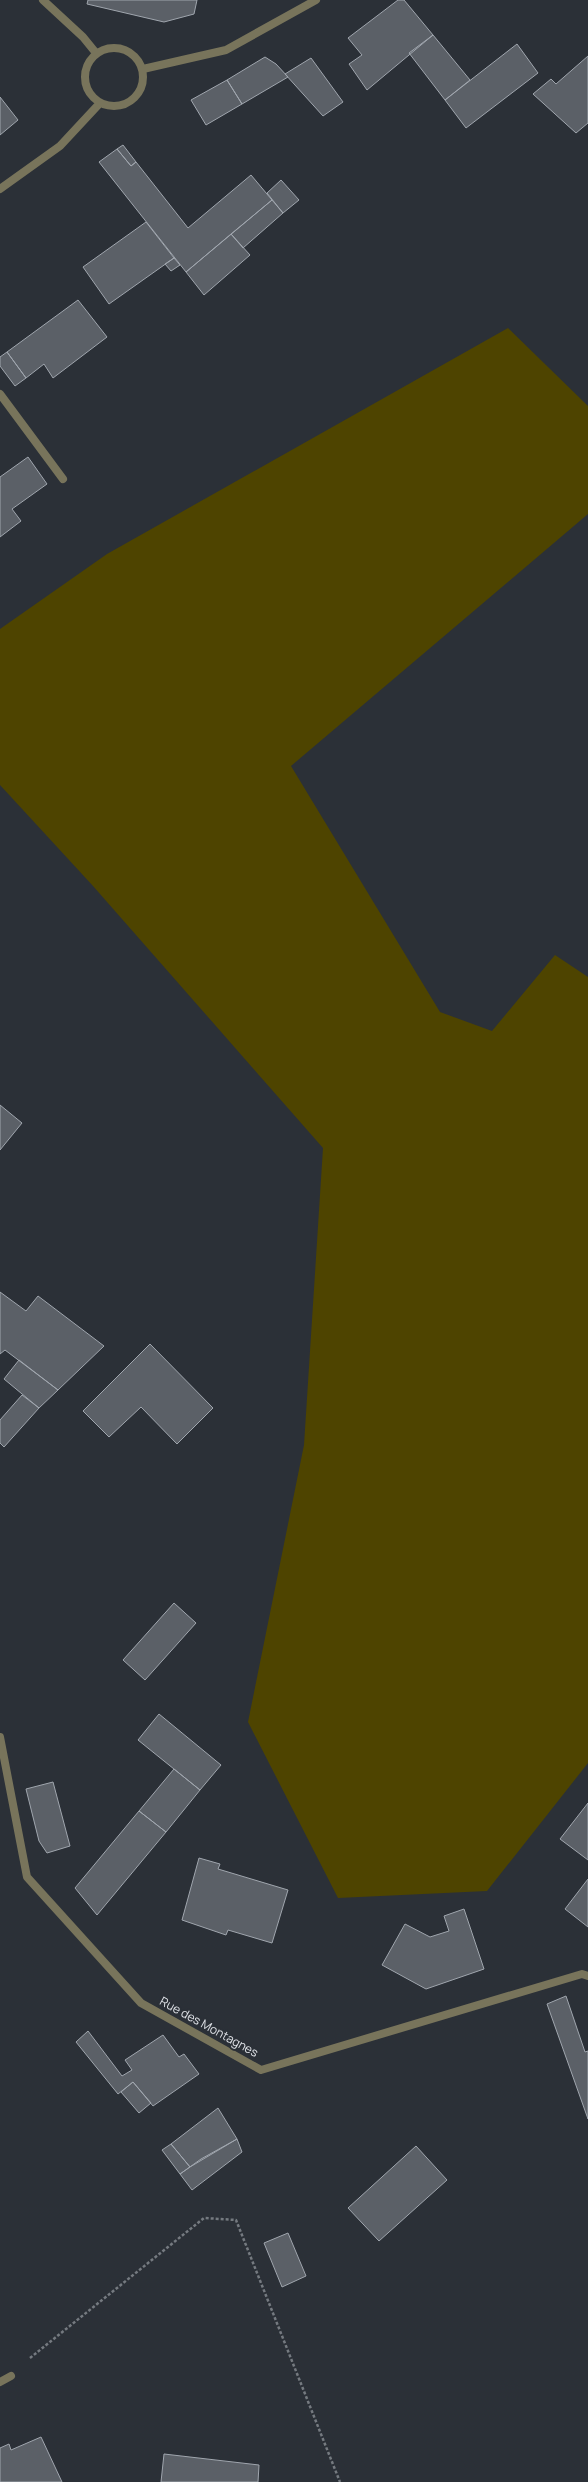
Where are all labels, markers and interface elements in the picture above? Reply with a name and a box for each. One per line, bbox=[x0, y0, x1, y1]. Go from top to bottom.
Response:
street label: Rue des Montagnes bbox=[157, 1992, 262, 2061]

